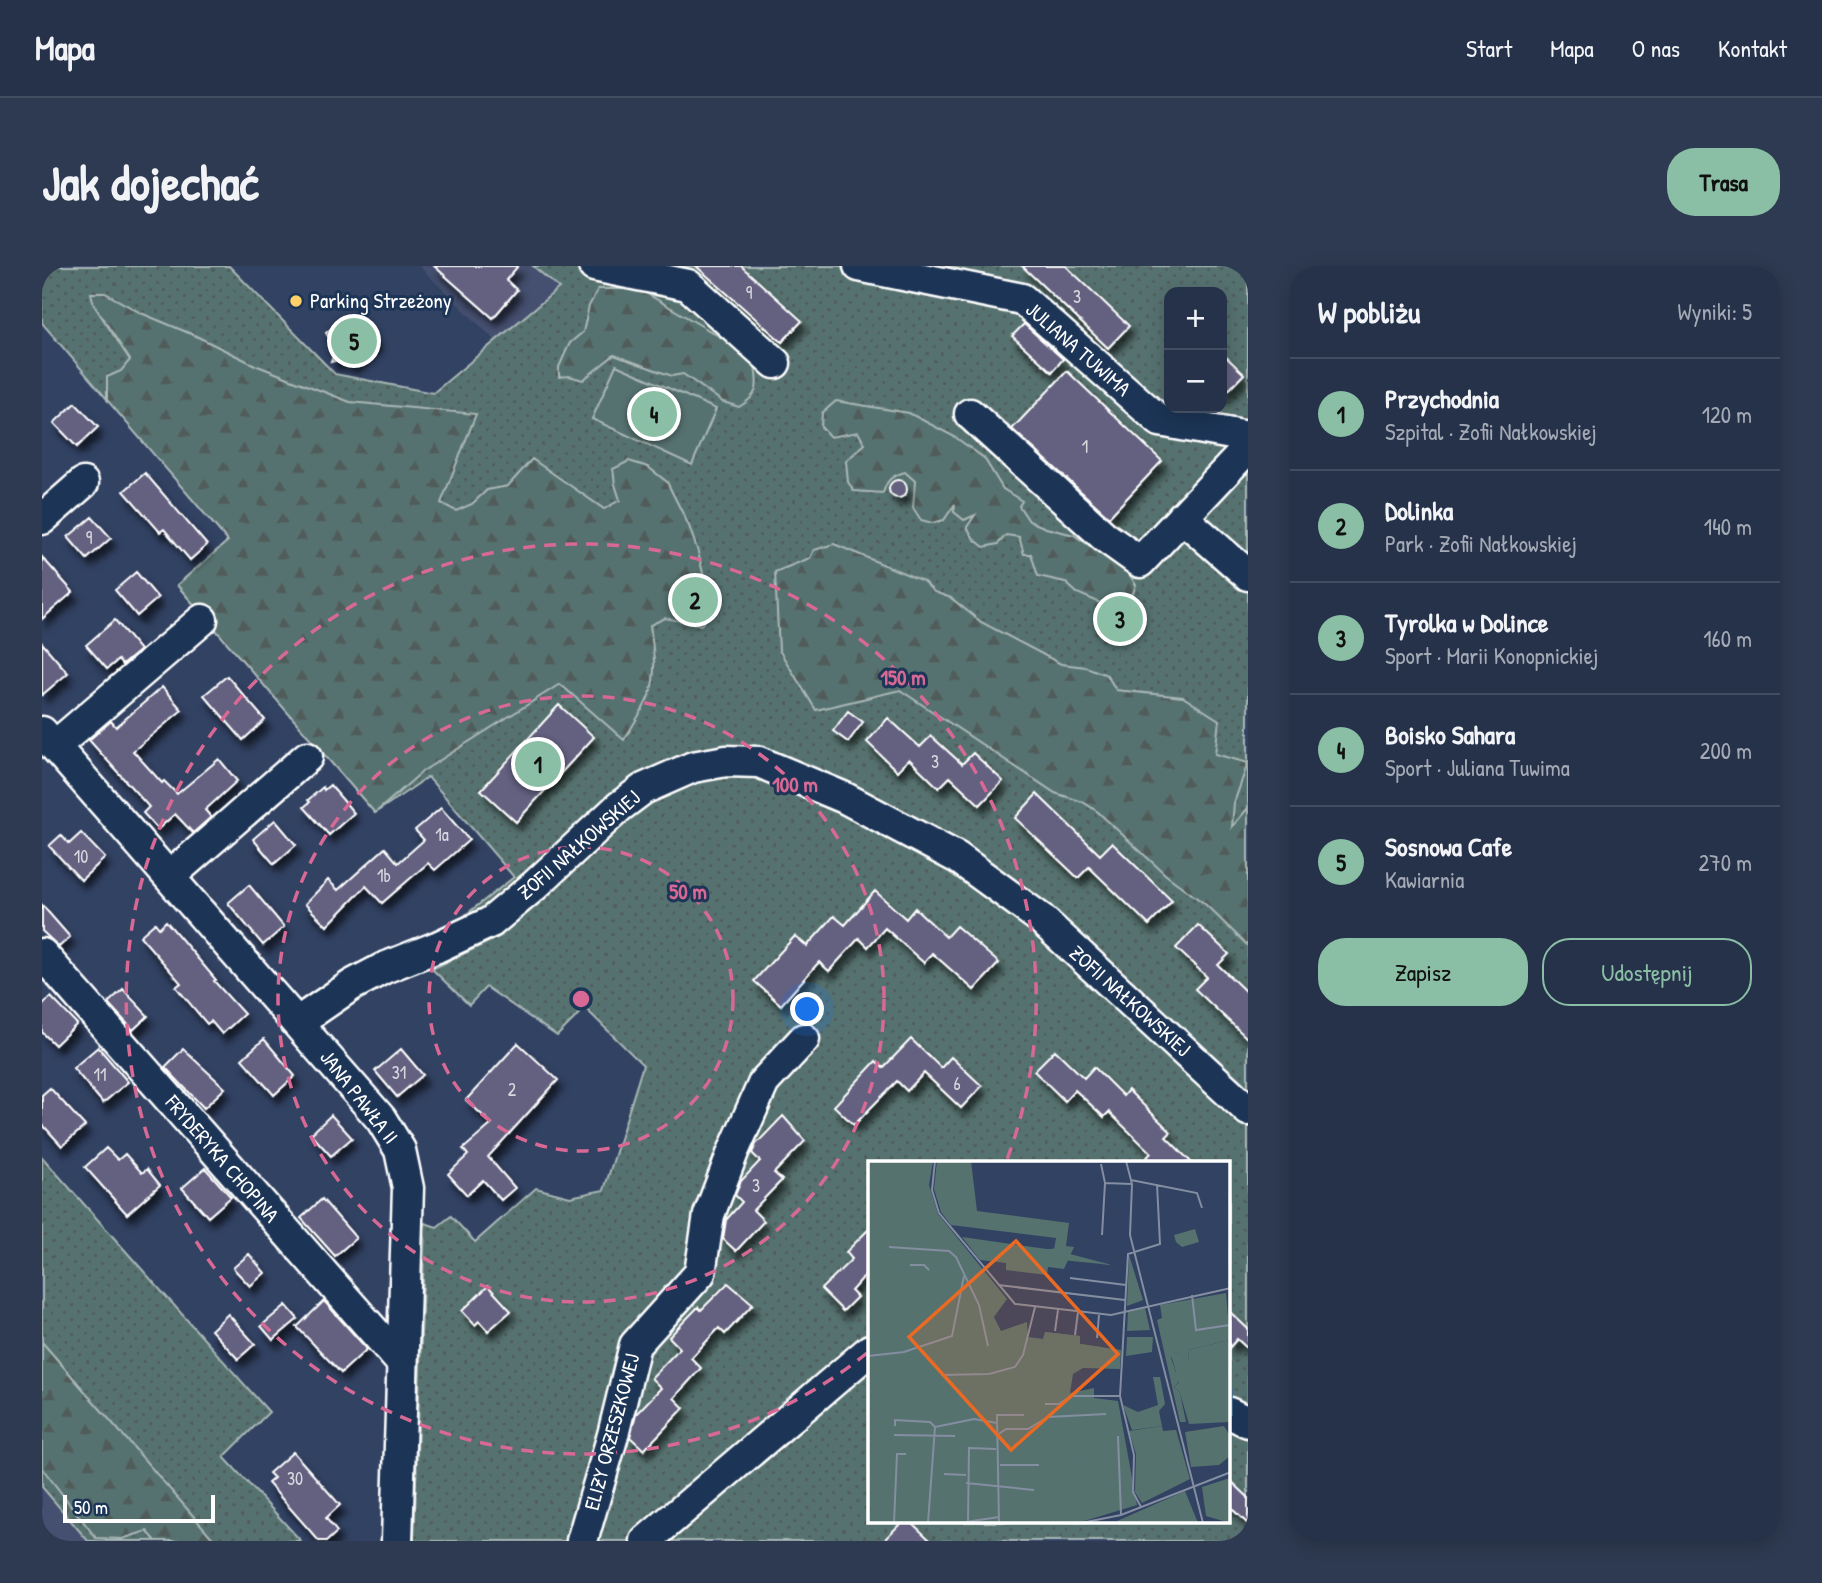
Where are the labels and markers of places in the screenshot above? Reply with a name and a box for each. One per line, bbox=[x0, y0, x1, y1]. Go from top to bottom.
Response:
place label: Parking Strzeżony bbox=[310, 286, 452, 315]
marker: Parking Strzeżony bbox=[288, 293, 304, 309]
pin: 5 bbox=[331, 315, 377, 367]
pin: 4 bbox=[631, 388, 677, 440]
pin: 2 bbox=[672, 574, 718, 626]
pin: 3 bbox=[1097, 593, 1143, 645]
pin: 1 bbox=[515, 738, 561, 790]
centre of rings bbox=[569, 987, 593, 1011]

